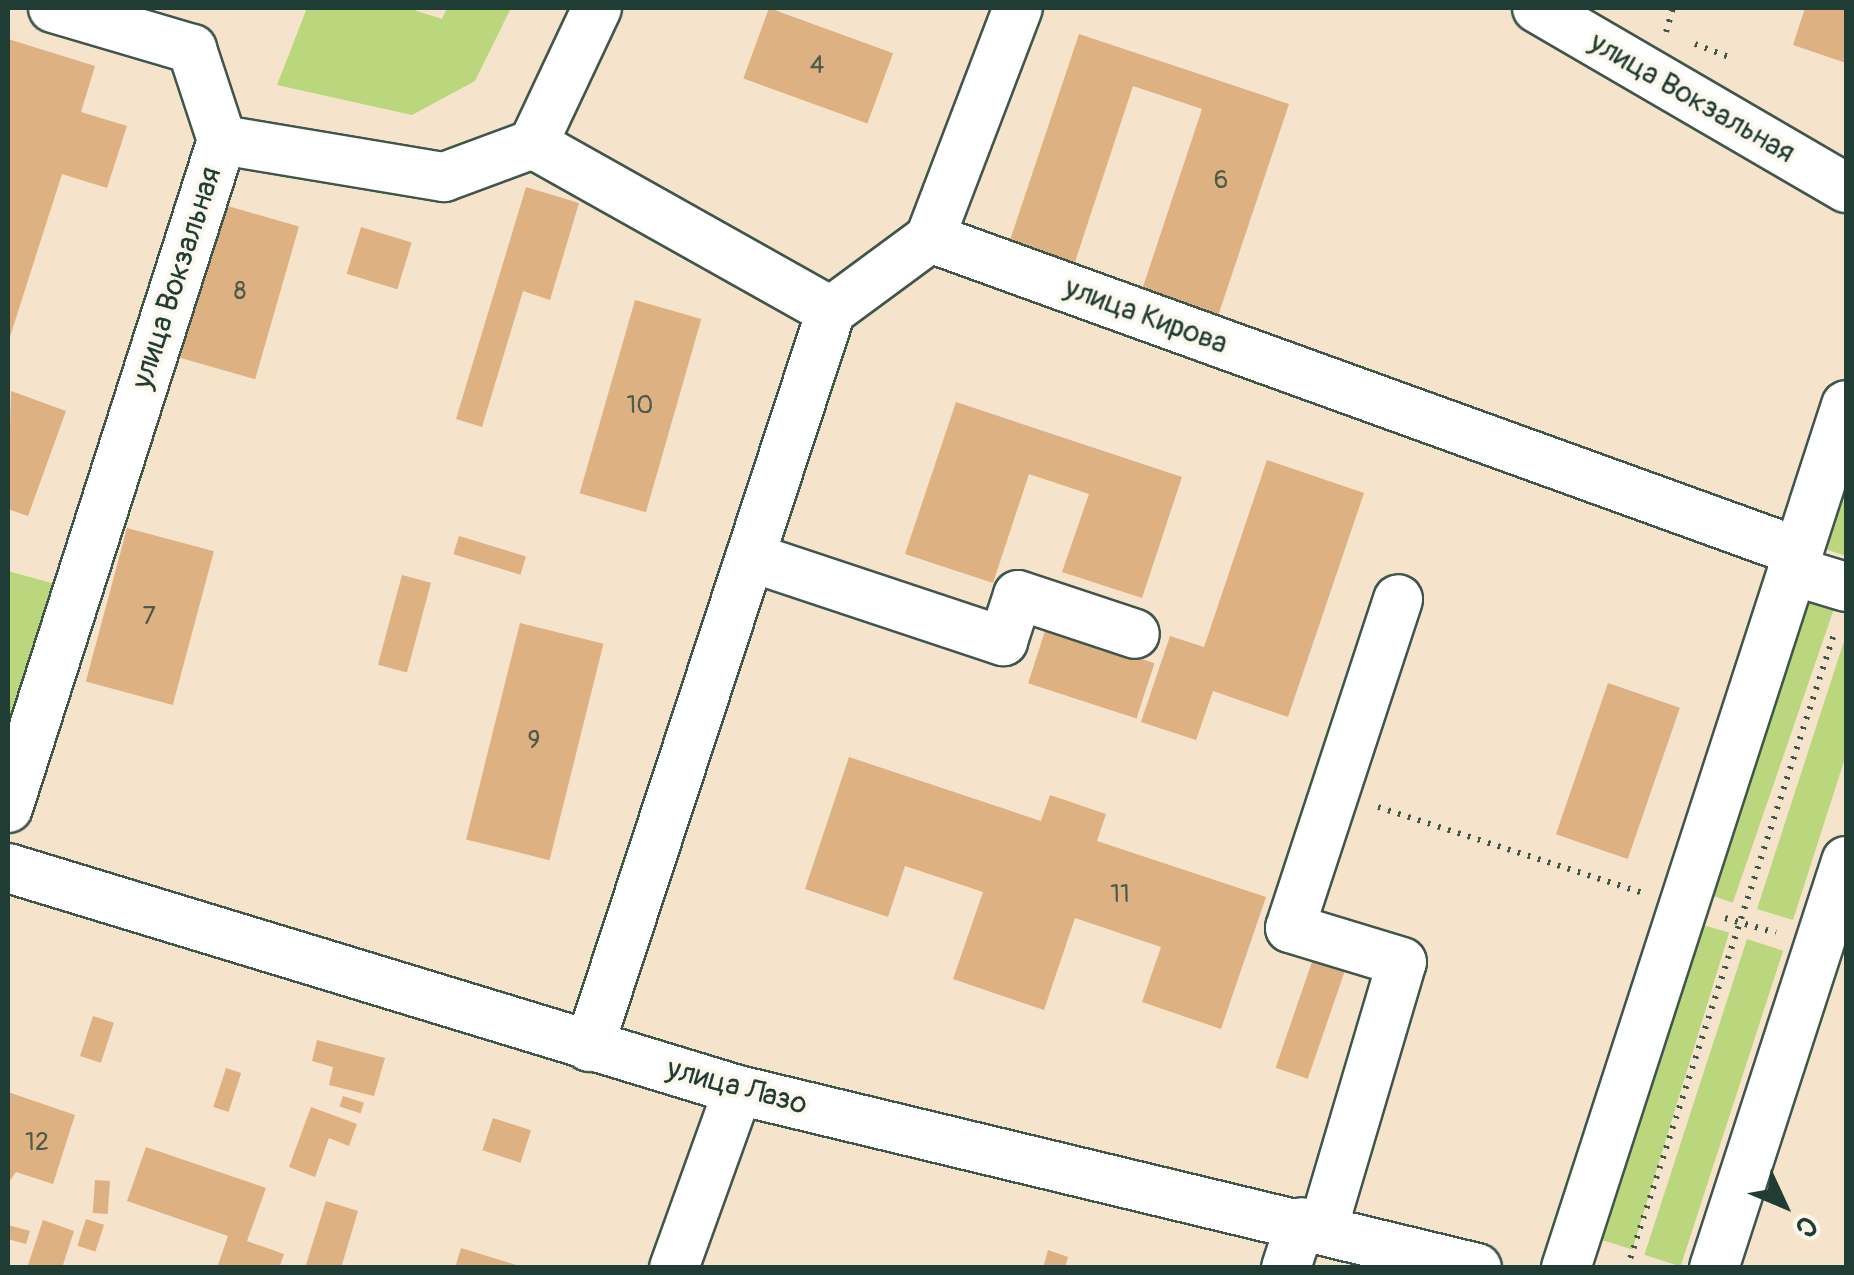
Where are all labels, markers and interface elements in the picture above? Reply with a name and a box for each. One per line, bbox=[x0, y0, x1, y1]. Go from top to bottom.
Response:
street label: улица Вокзальная bbox=[1583, 25, 1801, 171]
house number: 4 bbox=[810, 51, 824, 81]
street label: улица Вокзальная bbox=[124, 163, 230, 393]
house number: 6 bbox=[1214, 166, 1228, 196]
street label: улица Кирова bbox=[1060, 270, 1232, 362]
house number: 8 bbox=[234, 277, 246, 307]
house number: 10 bbox=[627, 391, 653, 421]
house number: 7 bbox=[142, 602, 156, 632]
house number: 9 bbox=[528, 726, 540, 756]
house number: 11 bbox=[1110, 880, 1130, 910]
street label: улица Лазо bbox=[663, 1051, 811, 1123]
house number: 12 bbox=[25, 1128, 49, 1158]
north arrow bbox=[1734, 1155, 1834, 1255]
text: С bbox=[1787, 1208, 1825, 1245]

